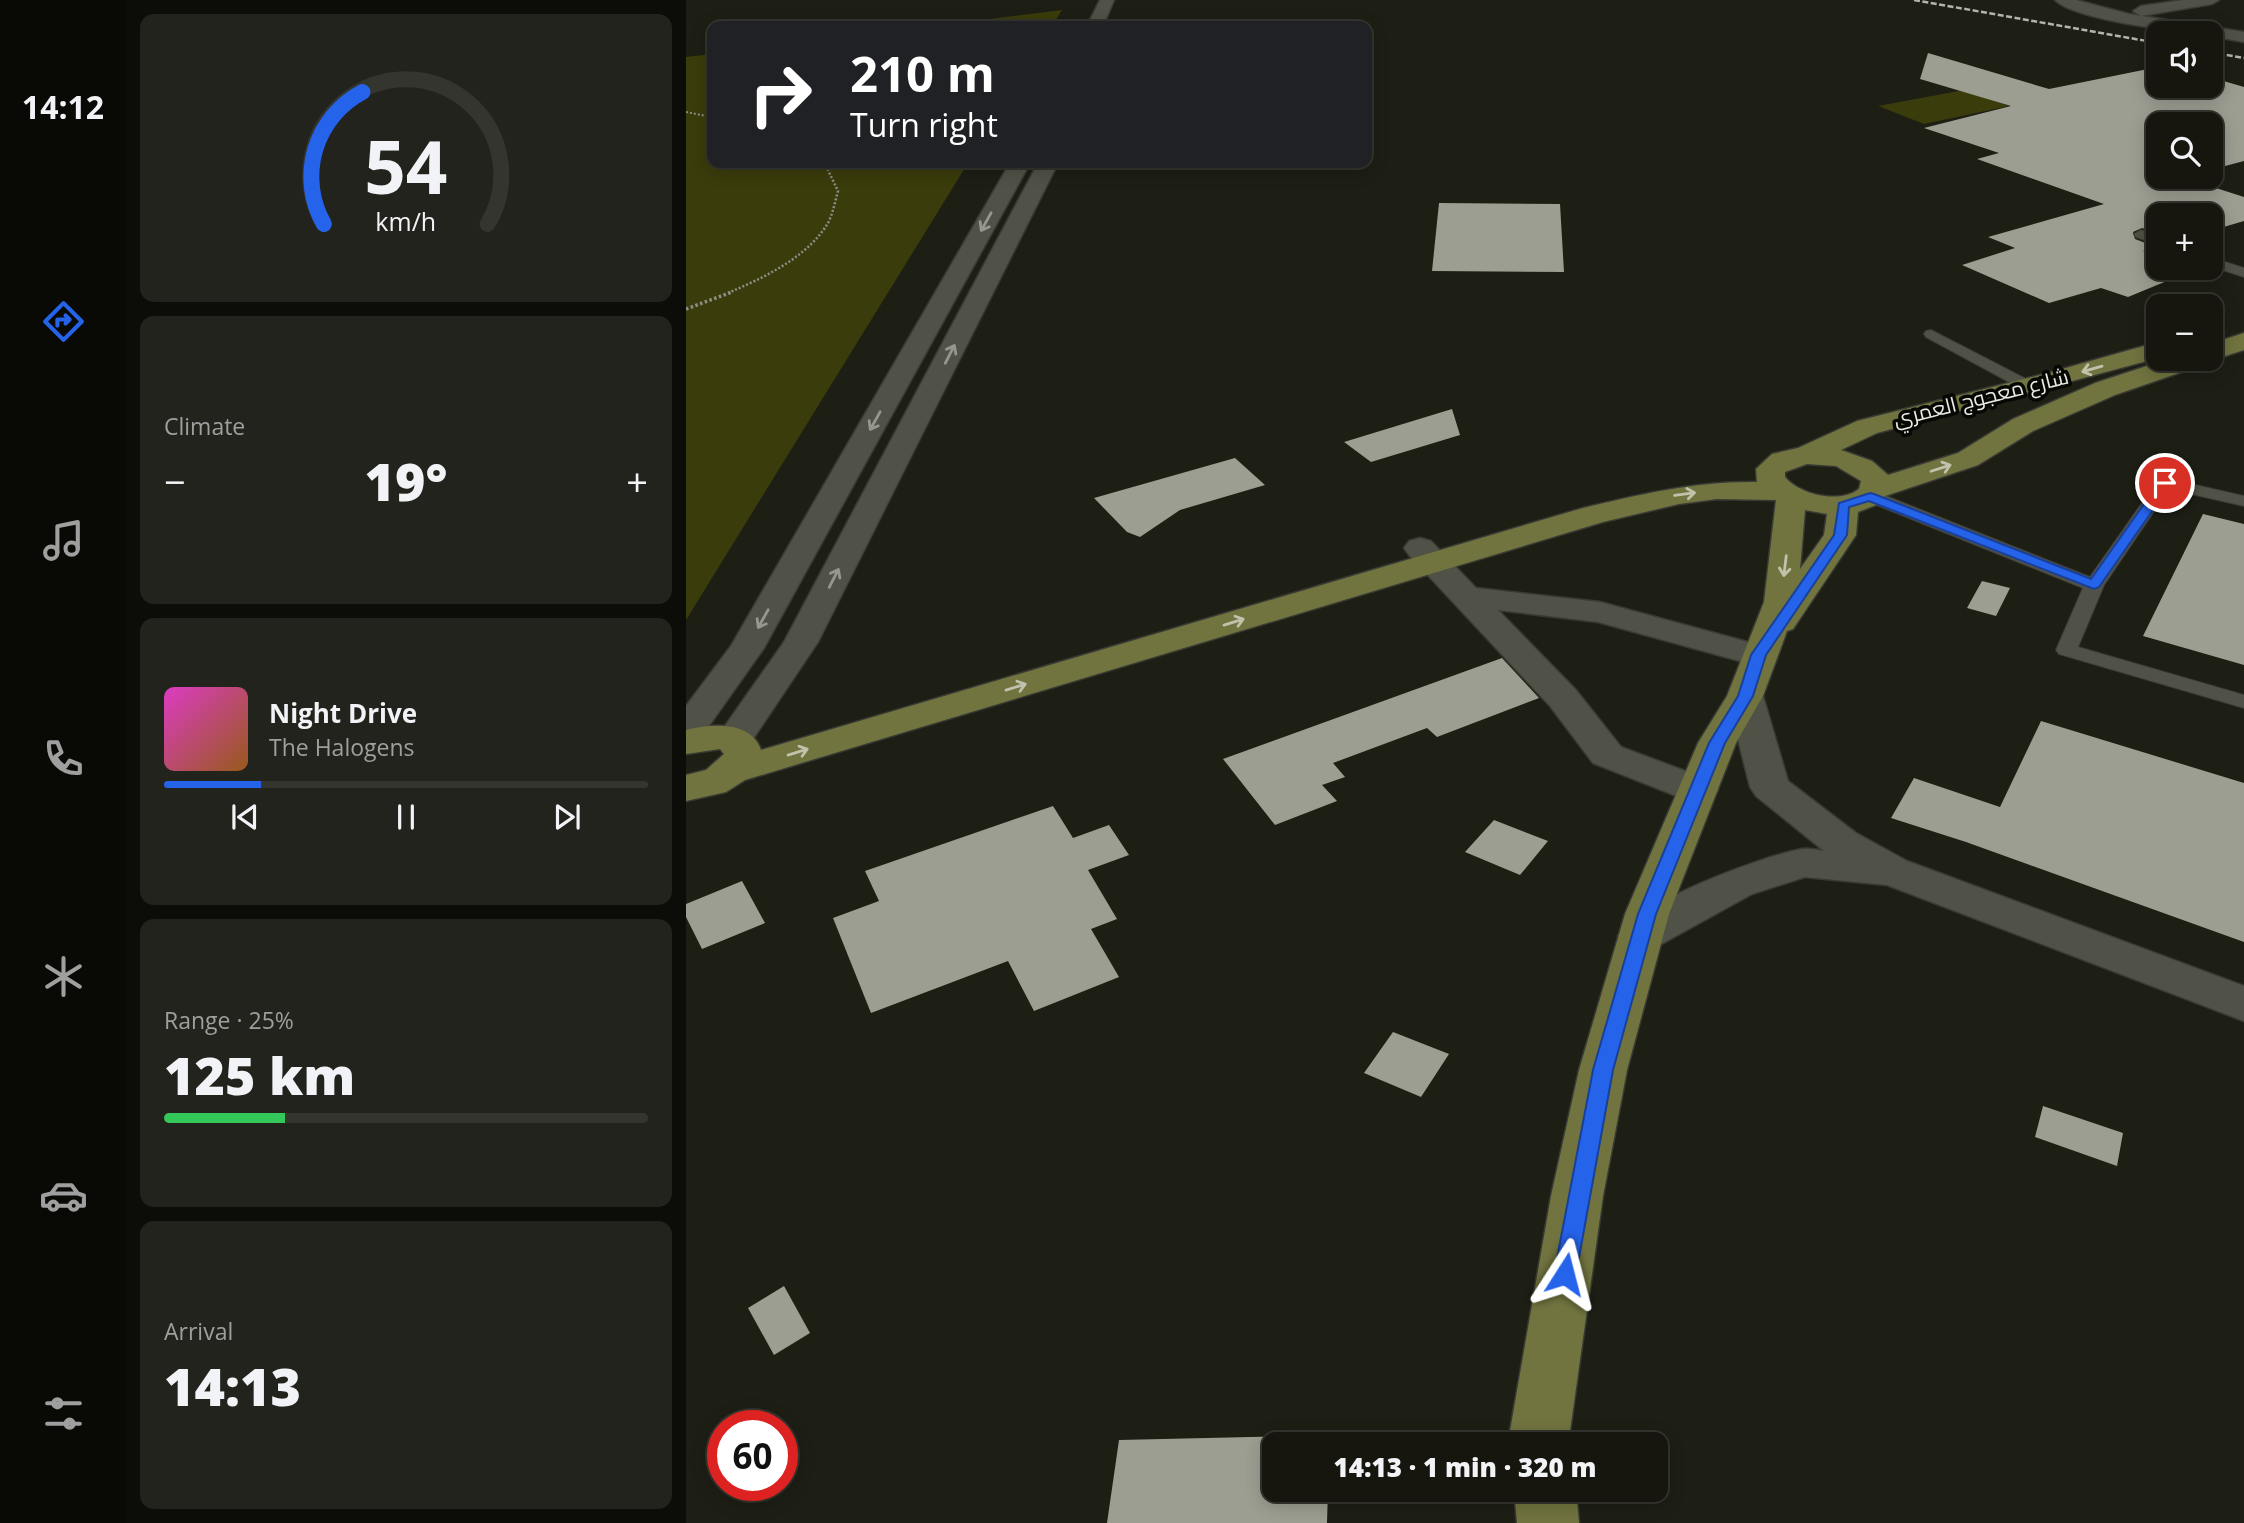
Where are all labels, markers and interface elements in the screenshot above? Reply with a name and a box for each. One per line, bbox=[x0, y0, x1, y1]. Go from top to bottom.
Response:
map controls bbox=[2146, 21, 2223, 371]
button: sound bbox=[2146, 21, 2223, 98]
text: 210 m bbox=[850, 40, 995, 106]
icon: right bbox=[735, 49, 826, 140]
text: 14:12 bbox=[22, 85, 104, 128]
text: Turn right bbox=[850, 103, 998, 146]
button: search bbox=[2146, 112, 2223, 189]
text: 54 bbox=[364, 116, 448, 215]
button: + bbox=[2146, 203, 2223, 280]
text: km/h bbox=[376, 204, 436, 238]
one-way arrow bbox=[979, 212, 993, 232]
button: − bbox=[2146, 294, 2223, 371]
icon: directions bbox=[39, 297, 88, 346]
one-way arrow bbox=[943, 344, 957, 365]
street label: شارع معجوج العمري bbox=[1890, 362, 2072, 435]
one-way arrow bbox=[2081, 363, 2103, 376]
text: Climate bbox=[164, 410, 245, 442]
one-way arrow bbox=[868, 410, 882, 430]
text: 19° bbox=[365, 445, 447, 516]
pin bbox=[2135, 453, 2195, 513]
text: − bbox=[164, 455, 186, 507]
text: + bbox=[626, 455, 648, 507]
one-way arrow bbox=[1929, 460, 1951, 473]
icon: arrive bbox=[2146, 464, 2184, 502]
one-way arrow bbox=[1673, 488, 1696, 501]
icon: music bbox=[39, 516, 88, 565]
one-way arrow bbox=[1778, 554, 1791, 577]
one-way arrow bbox=[828, 568, 841, 589]
one-way arrow bbox=[756, 608, 769, 629]
one-way arrow bbox=[1222, 614, 1244, 627]
one-way arrow bbox=[1004, 679, 1026, 692]
text: Night Drive bbox=[269, 695, 417, 731]
text: The Halogens bbox=[269, 731, 415, 763]
icon: phone bbox=[39, 734, 88, 783]
one-way arrow bbox=[786, 744, 808, 757]
icon: previous bbox=[226, 798, 264, 836]
icon: pause bbox=[387, 798, 425, 836]
icon: next bbox=[548, 798, 586, 836]
icon: climate bbox=[39, 952, 88, 1001]
text: Range · 25% bbox=[164, 1004, 294, 1036]
text: 125 km bbox=[164, 1039, 355, 1110]
icon: car bbox=[39, 1171, 88, 1220]
position arrow bbox=[1528, 1237, 1602, 1311]
text: Arrival bbox=[164, 1315, 233, 1347]
text: 14:13 bbox=[164, 1350, 301, 1421]
icon: filters bbox=[39, 1389, 88, 1438]
speed limit sign: 60 bbox=[707, 1410, 798, 1501]
text: 14:13 · 1 min · 320 m bbox=[1334, 1449, 1596, 1485]

